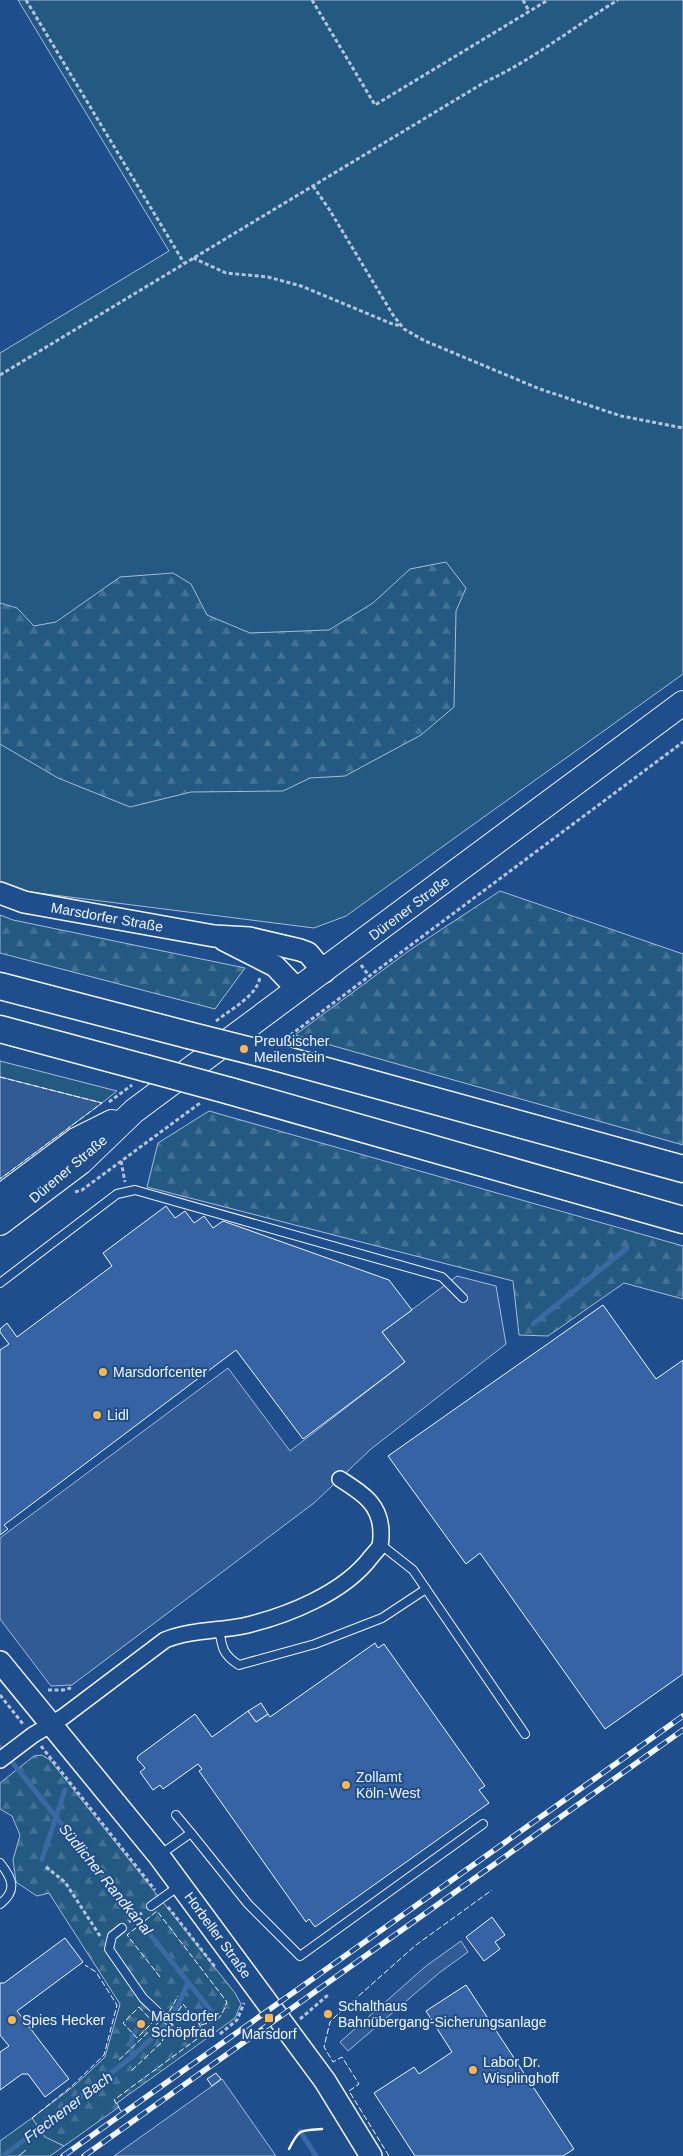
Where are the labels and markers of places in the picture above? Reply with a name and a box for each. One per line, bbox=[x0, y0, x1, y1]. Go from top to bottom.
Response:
place label: Preußischer Meilenstein bbox=[254, 1033, 330, 1065]
marker: Preußischer Meilenstein bbox=[238, 1043, 250, 1055]
place label: Marsdorfcenter bbox=[113, 1364, 207, 1380]
marker: Marsdorfcenter bbox=[97, 1366, 109, 1378]
place label: Lidl bbox=[107, 1407, 129, 1423]
marker: Lidl bbox=[91, 1409, 103, 1421]
place label: Zollamt Köln-West bbox=[356, 1769, 420, 1801]
marker: Zollamt Köln-West bbox=[340, 1779, 352, 1791]
place label: Schalthaus Bahnübergang-Sicherungsanlage bbox=[338, 1998, 547, 2030]
place label: Marsdorfer Schöpfrad bbox=[151, 2008, 219, 2040]
marker: Schalthaus Bahnübergang-Sicherungsanlage bbox=[322, 2008, 334, 2020]
place label: Spies Hecker bbox=[22, 2012, 106, 2028]
marker: Marsdorf bbox=[263, 2012, 275, 2024]
marker: Spies Hecker bbox=[6, 2014, 18, 2026]
marker: Marsdorfer Schöpfrad bbox=[135, 2018, 147, 2030]
place label: Marsdorf bbox=[241, 2026, 297, 2042]
place label: Labor Dr. Wisplinghoff bbox=[483, 2054, 559, 2086]
marker: Labor Dr. Wisplinghoff bbox=[467, 2064, 479, 2076]

